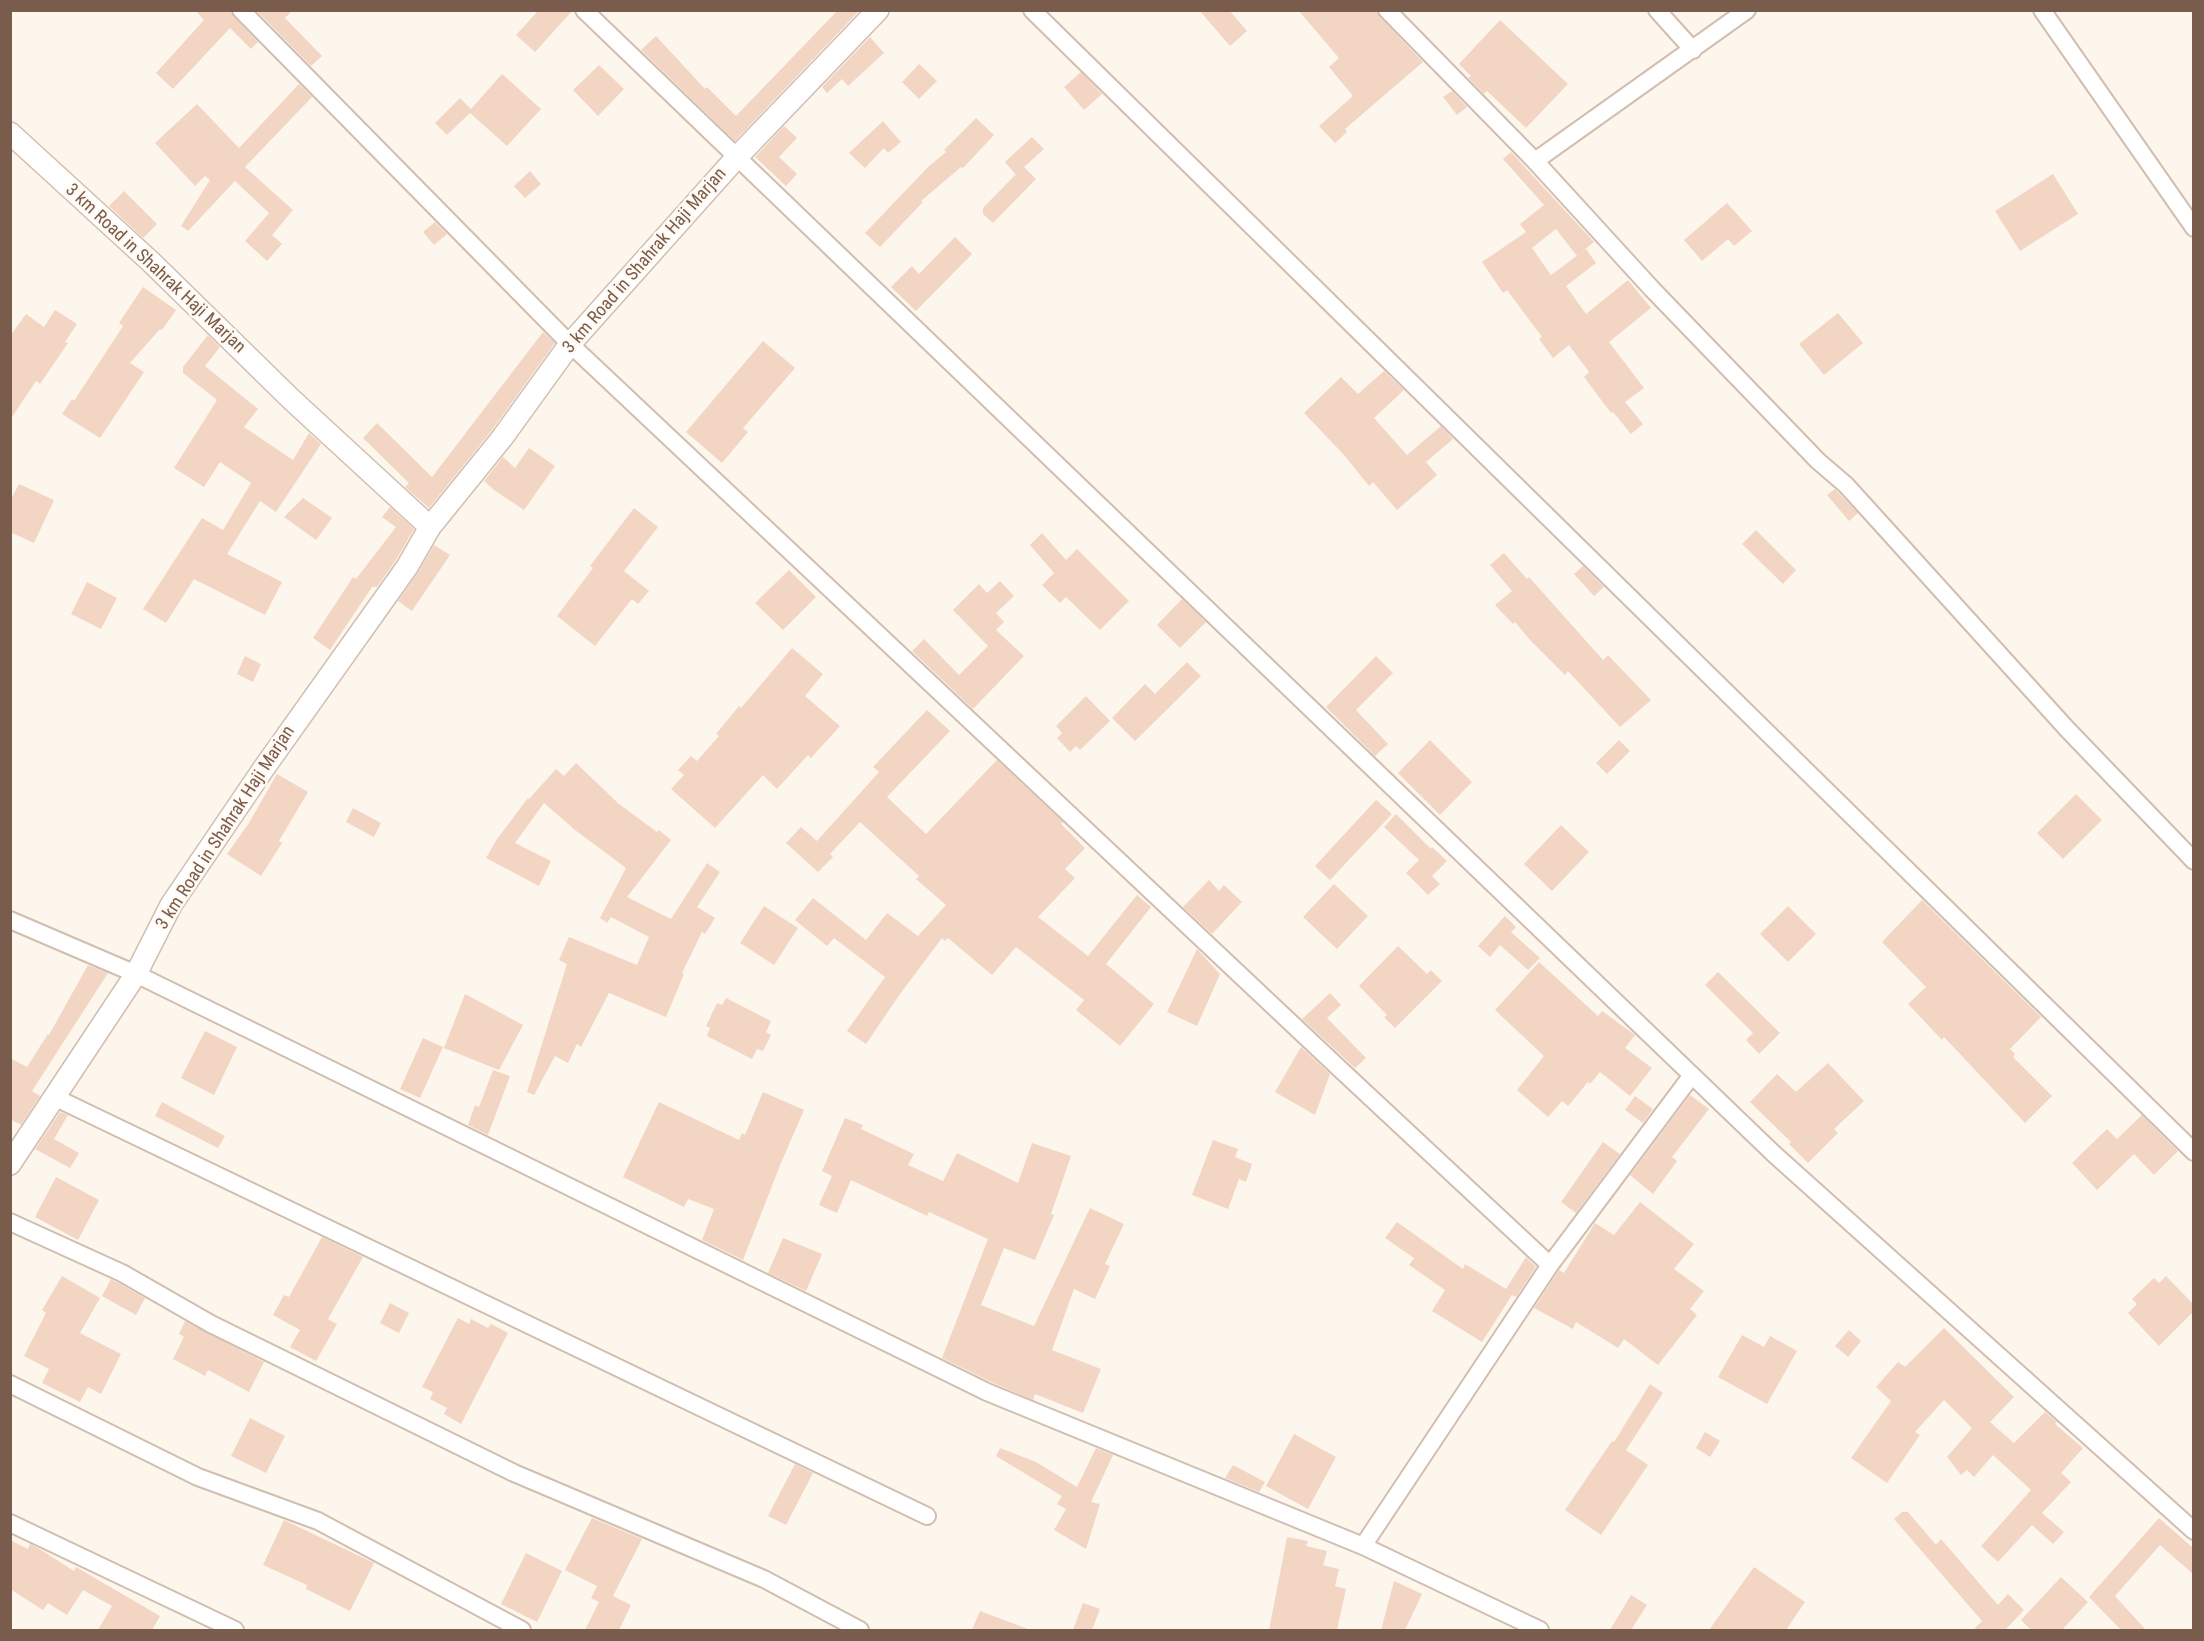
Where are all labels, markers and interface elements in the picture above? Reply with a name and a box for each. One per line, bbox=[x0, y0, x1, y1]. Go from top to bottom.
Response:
street label: 3 km Road in Shahrak Haji Marjan bbox=[559, 164, 731, 358]
street label: 3 km Road in Shahrak Haji Marjan bbox=[60, 180, 250, 358]
street label: 3 km Road in Shahrak Haji Marjan bbox=[152, 722, 300, 934]

